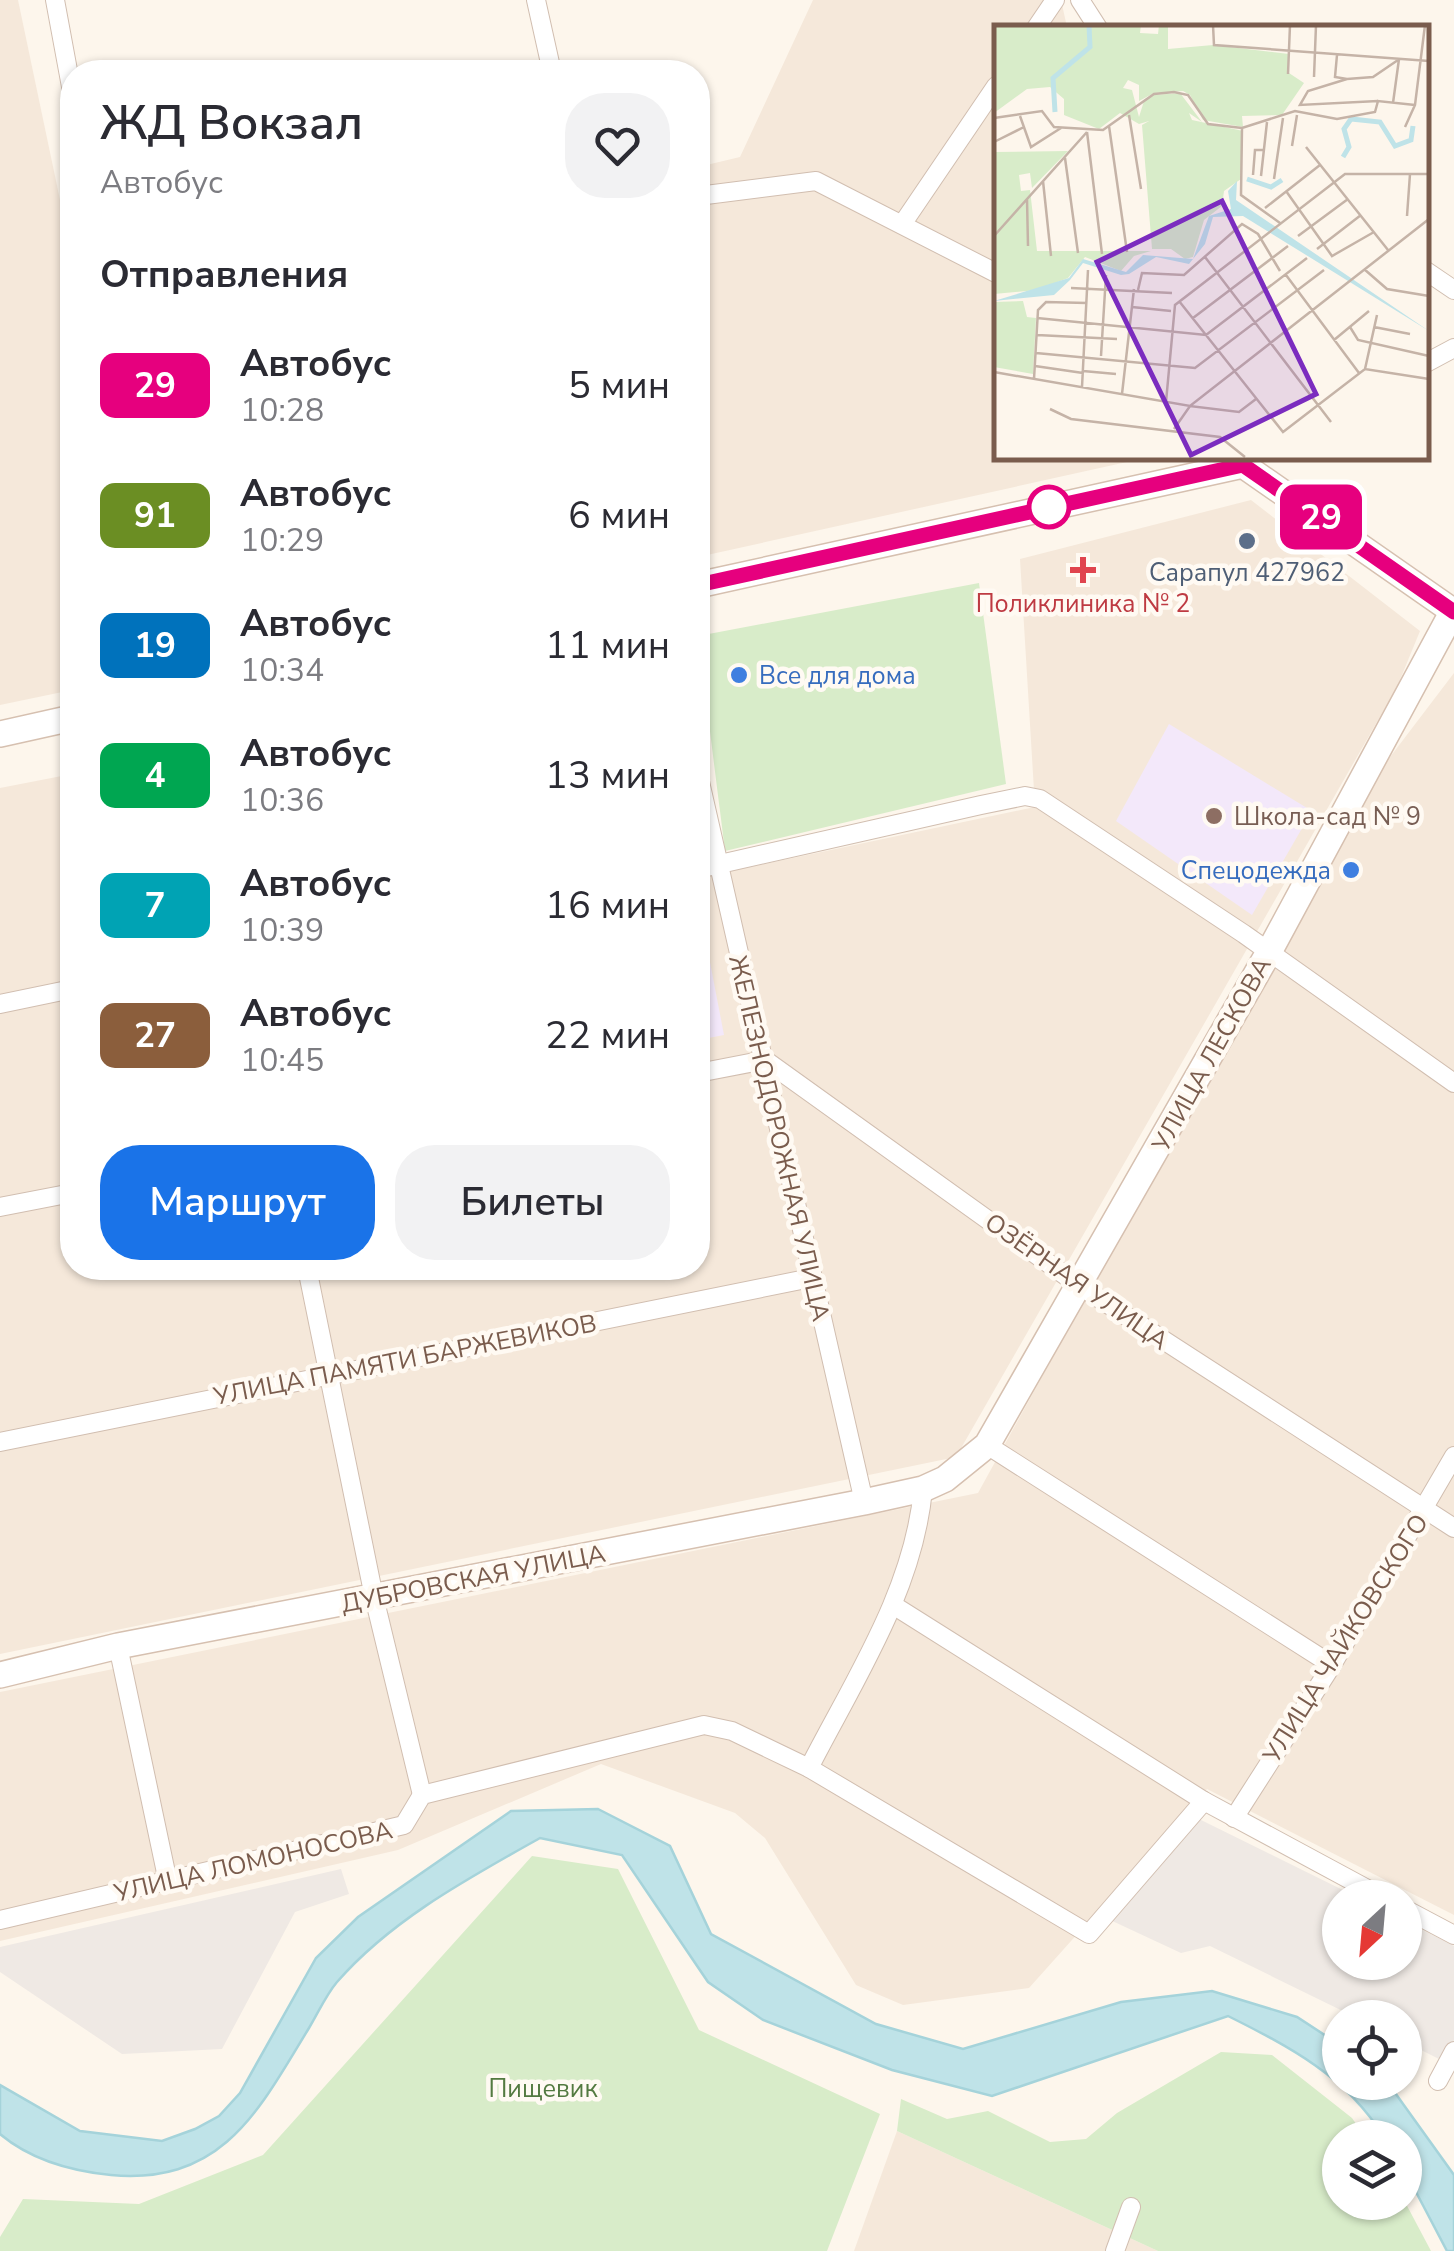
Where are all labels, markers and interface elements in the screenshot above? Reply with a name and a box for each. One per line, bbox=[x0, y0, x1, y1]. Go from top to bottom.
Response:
inset map bbox=[994, 25, 1429, 460]
text: ЖД Вокзал bbox=[100, 90, 363, 156]
button: heart bbox=[565, 93, 670, 198]
text: Автобус bbox=[100, 161, 223, 204]
text: Отправления bbox=[100, 249, 348, 300]
text: Автобус bbox=[240, 338, 391, 389]
text: 5 мин bbox=[568, 360, 670, 411]
text: 29 bbox=[134, 362, 176, 409]
text: 10:28 bbox=[240, 389, 324, 432]
text: Автобус bbox=[240, 468, 391, 519]
line badge: 29 bbox=[1276, 484, 1366, 550]
unlabelled marker bbox=[1028, 486, 1070, 528]
text: 6 мин bbox=[568, 490, 670, 541]
text: 91 bbox=[134, 492, 176, 539]
text: 29 bbox=[1300, 494, 1342, 541]
text: 10:29 bbox=[240, 519, 324, 562]
marker: Сарапул 427962 bbox=[1236, 530, 1258, 552]
place label: Сарапул 427962 bbox=[1149, 556, 1345, 590]
marker: Поликлиника № 2 bbox=[1070, 557, 1096, 583]
place label: Поликлиника № 2 bbox=[976, 587, 1190, 621]
text: Автобус bbox=[240, 598, 391, 649]
text: 11 мин bbox=[545, 620, 670, 671]
text: 19 bbox=[134, 622, 176, 669]
text: 10:34 bbox=[240, 649, 324, 692]
place label: Все для дома bbox=[759, 659, 916, 693]
marker: Все для дома bbox=[728, 664, 750, 686]
text: Автобус bbox=[240, 728, 391, 779]
text: 13 мин bbox=[545, 750, 670, 801]
text: 4 bbox=[144, 752, 166, 799]
text: 10:36 bbox=[240, 779, 324, 822]
place label: Школа-сад № 9 bbox=[1234, 800, 1421, 834]
marker: Школа-сад № 9 bbox=[1203, 805, 1225, 827]
place label: Спецодежда bbox=[1181, 854, 1331, 888]
text: Автобус bbox=[240, 858, 391, 909]
marker: Спецодежда bbox=[1340, 859, 1362, 881]
text: 16 мин bbox=[545, 880, 670, 931]
text: 7 bbox=[144, 882, 166, 929]
text: 10:39 bbox=[240, 909, 324, 952]
street label: УЛИЦА ЛЕСКОВА bbox=[1144, 951, 1279, 1159]
street label: ЖЕЛЕЗНОДОРОЖНАЯ УЛИЦА bbox=[720, 952, 838, 1325]
text: Автобус bbox=[240, 988, 391, 1039]
text: 22 мин bbox=[545, 1010, 670, 1061]
text: 27 bbox=[134, 1012, 176, 1059]
text: 10:45 bbox=[240, 1039, 324, 1082]
button: Маршрут bbox=[100, 1145, 375, 1260]
button: Билеты bbox=[395, 1145, 670, 1260]
street label: ОЗЁРНАЯ УЛИЦА bbox=[978, 1206, 1175, 1358]
street label: УЛИЦА ПАМЯТИ БАРЖЕВИКОВ bbox=[210, 1306, 600, 1414]
street label: УЛИЦА ЧАЙКОВСКОГО bbox=[1255, 1508, 1436, 1770]
street label: ДУБРОВСКАЯ УЛИЦА bbox=[338, 1537, 608, 1621]
street label: УЛИЦА ЛОМОНОСОВА bbox=[110, 1813, 396, 1911]
north arrow bbox=[1322, 1880, 1422, 1980]
map controls bbox=[1322, 1880, 1422, 2220]
button: locate bbox=[1322, 2000, 1422, 2100]
park label: Пищевик bbox=[488, 2072, 598, 2106]
button: layers bbox=[1322, 2120, 1422, 2220]

